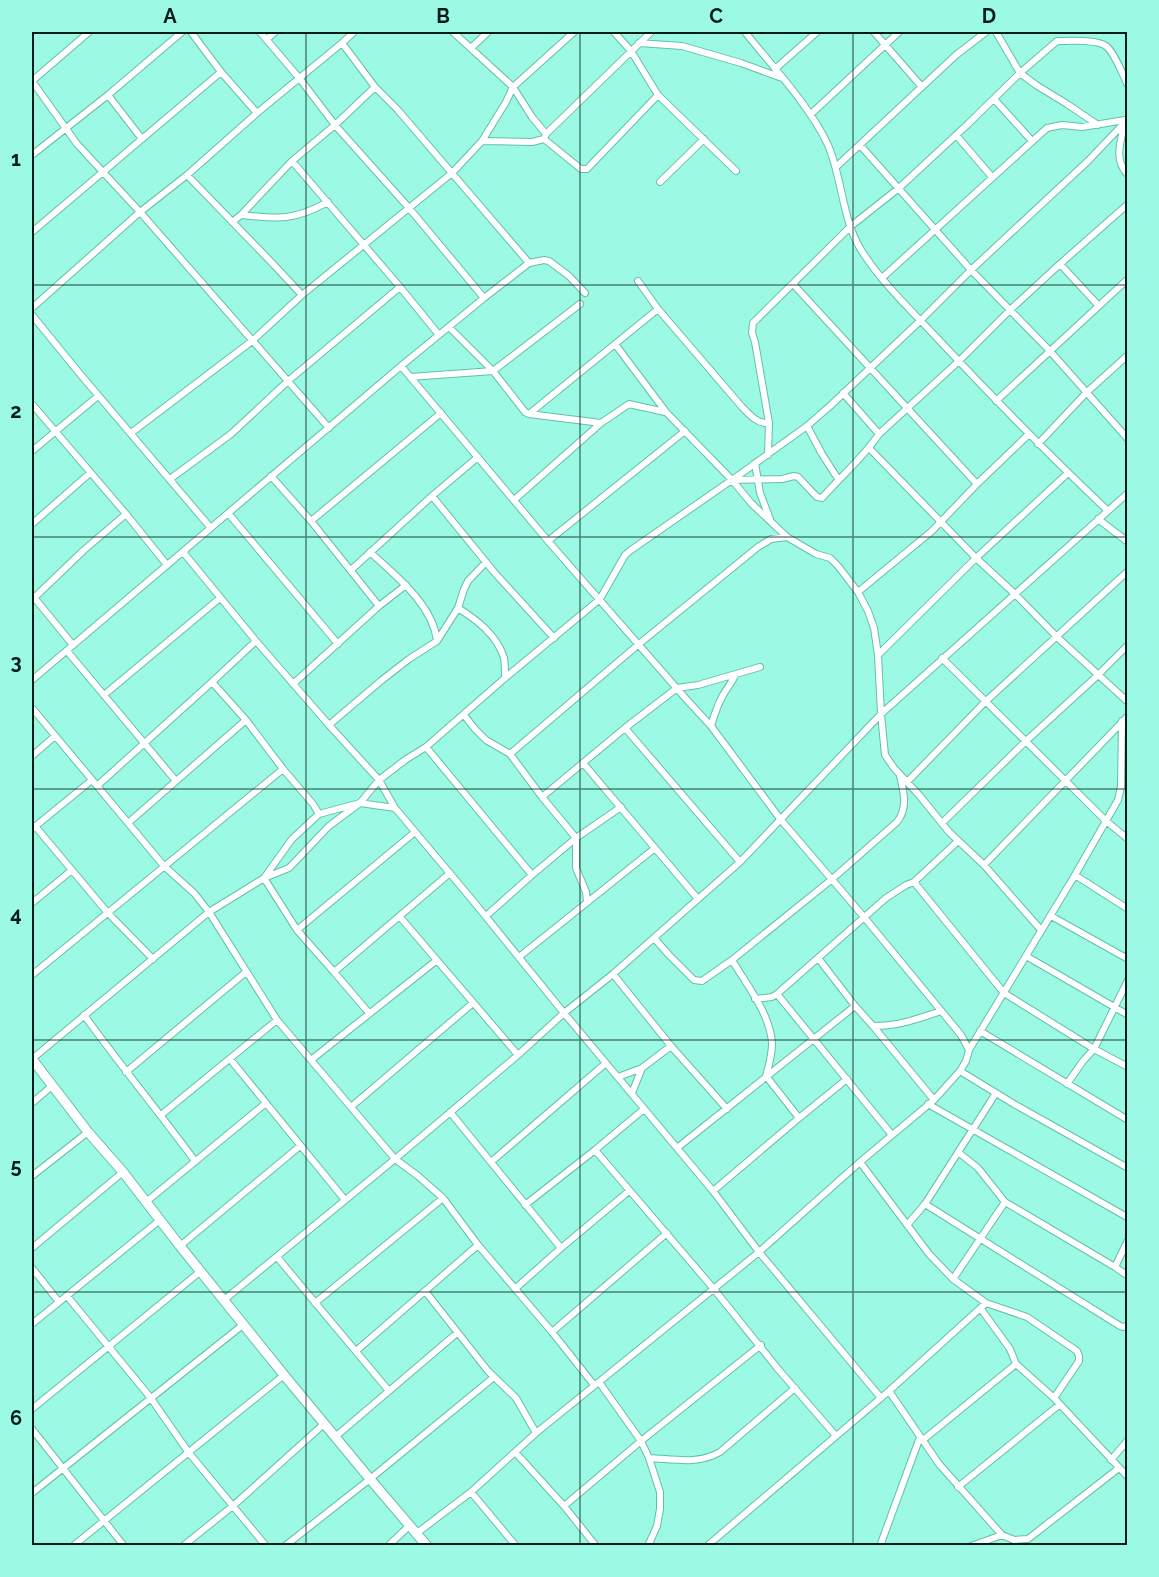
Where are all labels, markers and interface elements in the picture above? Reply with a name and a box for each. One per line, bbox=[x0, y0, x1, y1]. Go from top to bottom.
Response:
text: A bbox=[163, 4, 177, 28]
text: B bbox=[436, 4, 450, 28]
text: C bbox=[709, 4, 723, 28]
text: D bbox=[982, 4, 996, 28]
text: 1 bbox=[11, 147, 21, 171]
text: 2 bbox=[10, 399, 22, 423]
text: 3 bbox=[10, 650, 22, 674]
text: 4 bbox=[10, 902, 22, 926]
text: 5 bbox=[10, 1154, 22, 1178]
text: 6 bbox=[10, 1406, 22, 1430]

